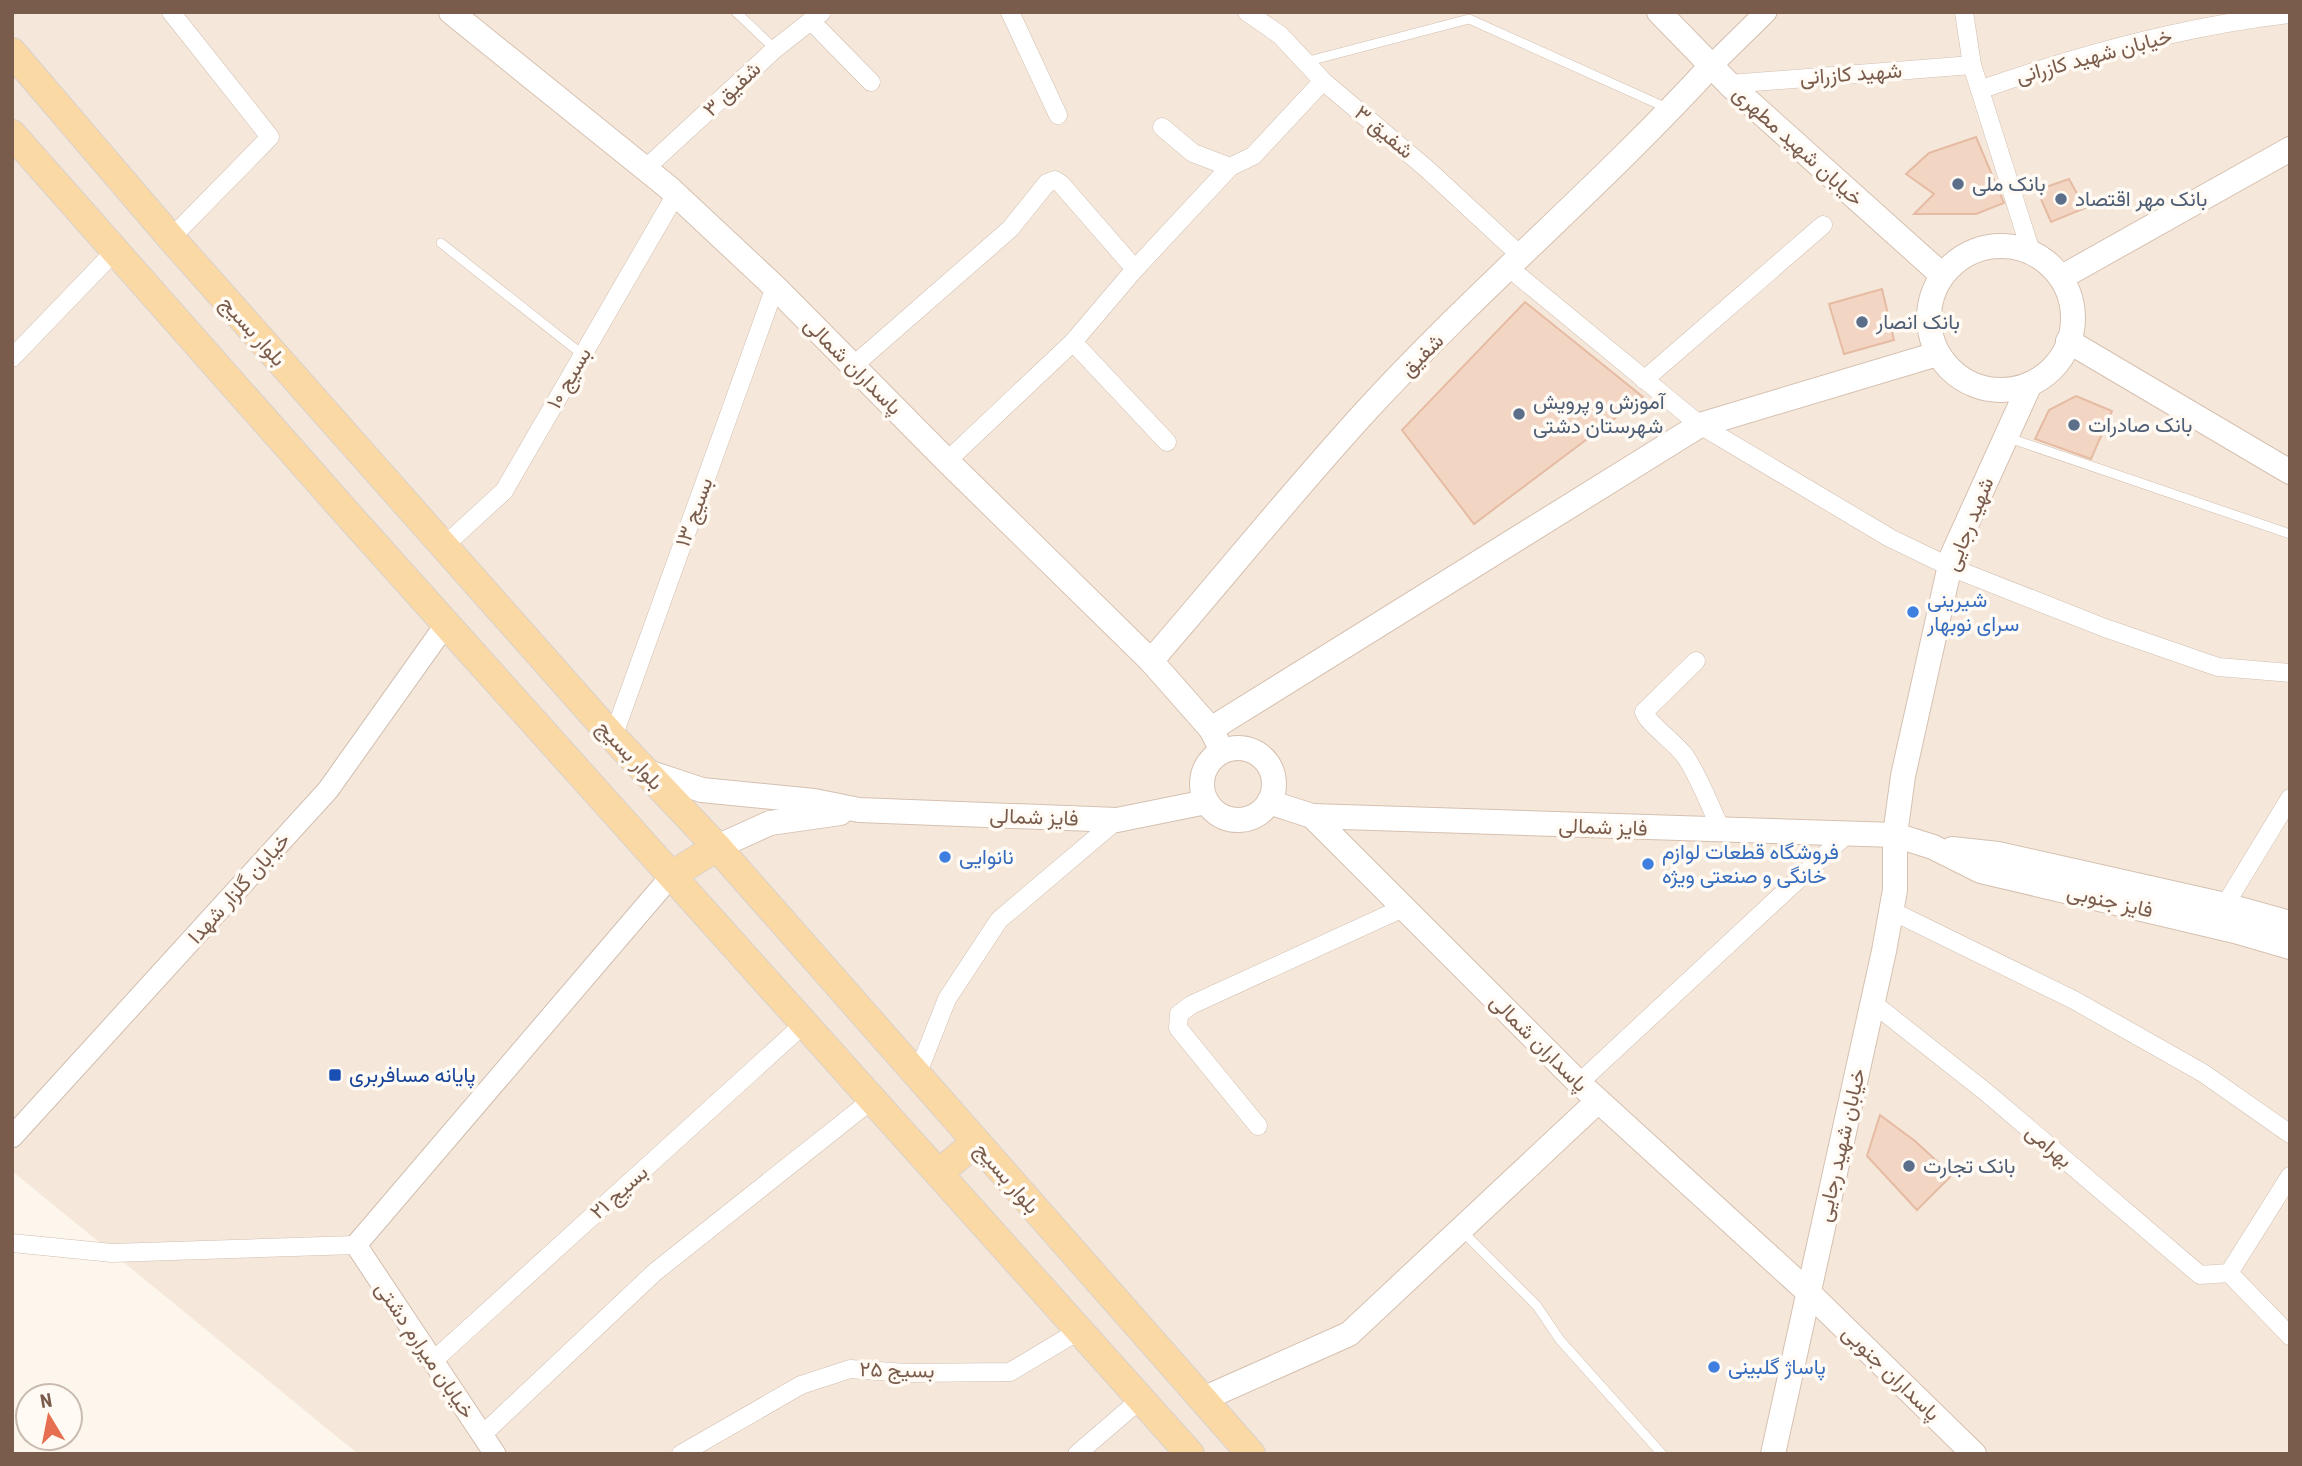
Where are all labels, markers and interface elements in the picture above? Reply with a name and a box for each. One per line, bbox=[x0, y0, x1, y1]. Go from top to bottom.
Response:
street label: خیابان شهید کازرانی bbox=[2013, 24, 2175, 89]
street label: شفیق ۳ bbox=[698, 57, 766, 121]
street label: شهید کازرانی bbox=[1799, 58, 1903, 91]
street label: خیابان شهید مطهری bbox=[1727, 81, 1868, 212]
street label: شفیق ۳ bbox=[1350, 100, 1418, 164]
place label: بانک ملی bbox=[1972, 172, 2046, 196]
marker: بانک ملی bbox=[1950, 176, 1966, 192]
place label: بانک مهر اقتصاد bbox=[2075, 187, 2207, 212]
marker: بانک مهر اقتصاد bbox=[2053, 191, 2069, 207]
street label: بلوار بسیج bbox=[214, 291, 291, 372]
place label: بانک انصار bbox=[1875, 310, 1960, 335]
street label: پاسداران شمالی bbox=[798, 312, 907, 421]
marker: بانک انصار bbox=[1854, 314, 1870, 330]
street label: شفیق bbox=[1396, 329, 1448, 381]
street label: بسیج ۱۰ bbox=[542, 343, 598, 414]
place label: آموزش و پرویش شهرستان دشتی bbox=[1533, 390, 1667, 439]
marker: آموزش و پرویش شهرستان دشتی bbox=[1511, 406, 1527, 422]
place label: بانک صادرات bbox=[2088, 413, 2192, 438]
marker: بانک صادرات bbox=[2066, 417, 2082, 433]
street label: بسیج ۱۳ bbox=[670, 474, 719, 551]
street label: شهید رجایی bbox=[1939, 474, 2000, 575]
place label: شیرینی سرای نوبهار bbox=[1926, 588, 2019, 637]
marker: شیرینی سرای نوبهار bbox=[1905, 604, 1921, 620]
street label: بلوار بسیج bbox=[590, 715, 668, 796]
street label: فایز شمالی bbox=[989, 803, 1079, 832]
street label: فایز شمالی bbox=[1558, 813, 1648, 842]
street label: خیابان گلزار شهدا bbox=[183, 828, 296, 949]
place label: فروشگاه قطعات لوازم خانگی و صنعتی ویژه bbox=[1662, 840, 1839, 889]
place label: نانوایی bbox=[959, 845, 1014, 870]
marker: نانوایی bbox=[937, 849, 953, 865]
marker: فروشگاه قطعات لوازم خانگی و صنعتی ویژه bbox=[1640, 856, 1656, 872]
street label: فایز جنوبی bbox=[2064, 879, 2155, 924]
street label: پاسداران شمالی bbox=[1484, 989, 1593, 1098]
place label: پایانه مسافربری bbox=[349, 1063, 476, 1089]
street label: خیابان شهید رجایی bbox=[1812, 1066, 1871, 1224]
marker: پایانه مسافربری bbox=[327, 1067, 343, 1083]
street label: بهرامی bbox=[2020, 1119, 2077, 1173]
street label: بلوار بسیج bbox=[968, 1138, 1044, 1220]
place label: بانک تجارت bbox=[1923, 1154, 2015, 1179]
marker: بانک تجارت bbox=[1901, 1158, 1917, 1174]
street label: بسیج ۲۱ bbox=[585, 1160, 654, 1225]
street label: خیابان میرارم دشتی bbox=[369, 1277, 480, 1424]
street label: پاسداران جنوبی bbox=[1836, 1320, 1945, 1427]
place label: پاساژ گلبینی bbox=[1728, 1355, 1826, 1381]
street label: بسیج ۲۵ bbox=[859, 1357, 935, 1385]
marker: پاساژ گلبینی bbox=[1706, 1359, 1722, 1375]
north arrow bbox=[14, 1382, 84, 1452]
text: N bbox=[38, 1388, 54, 1413]

